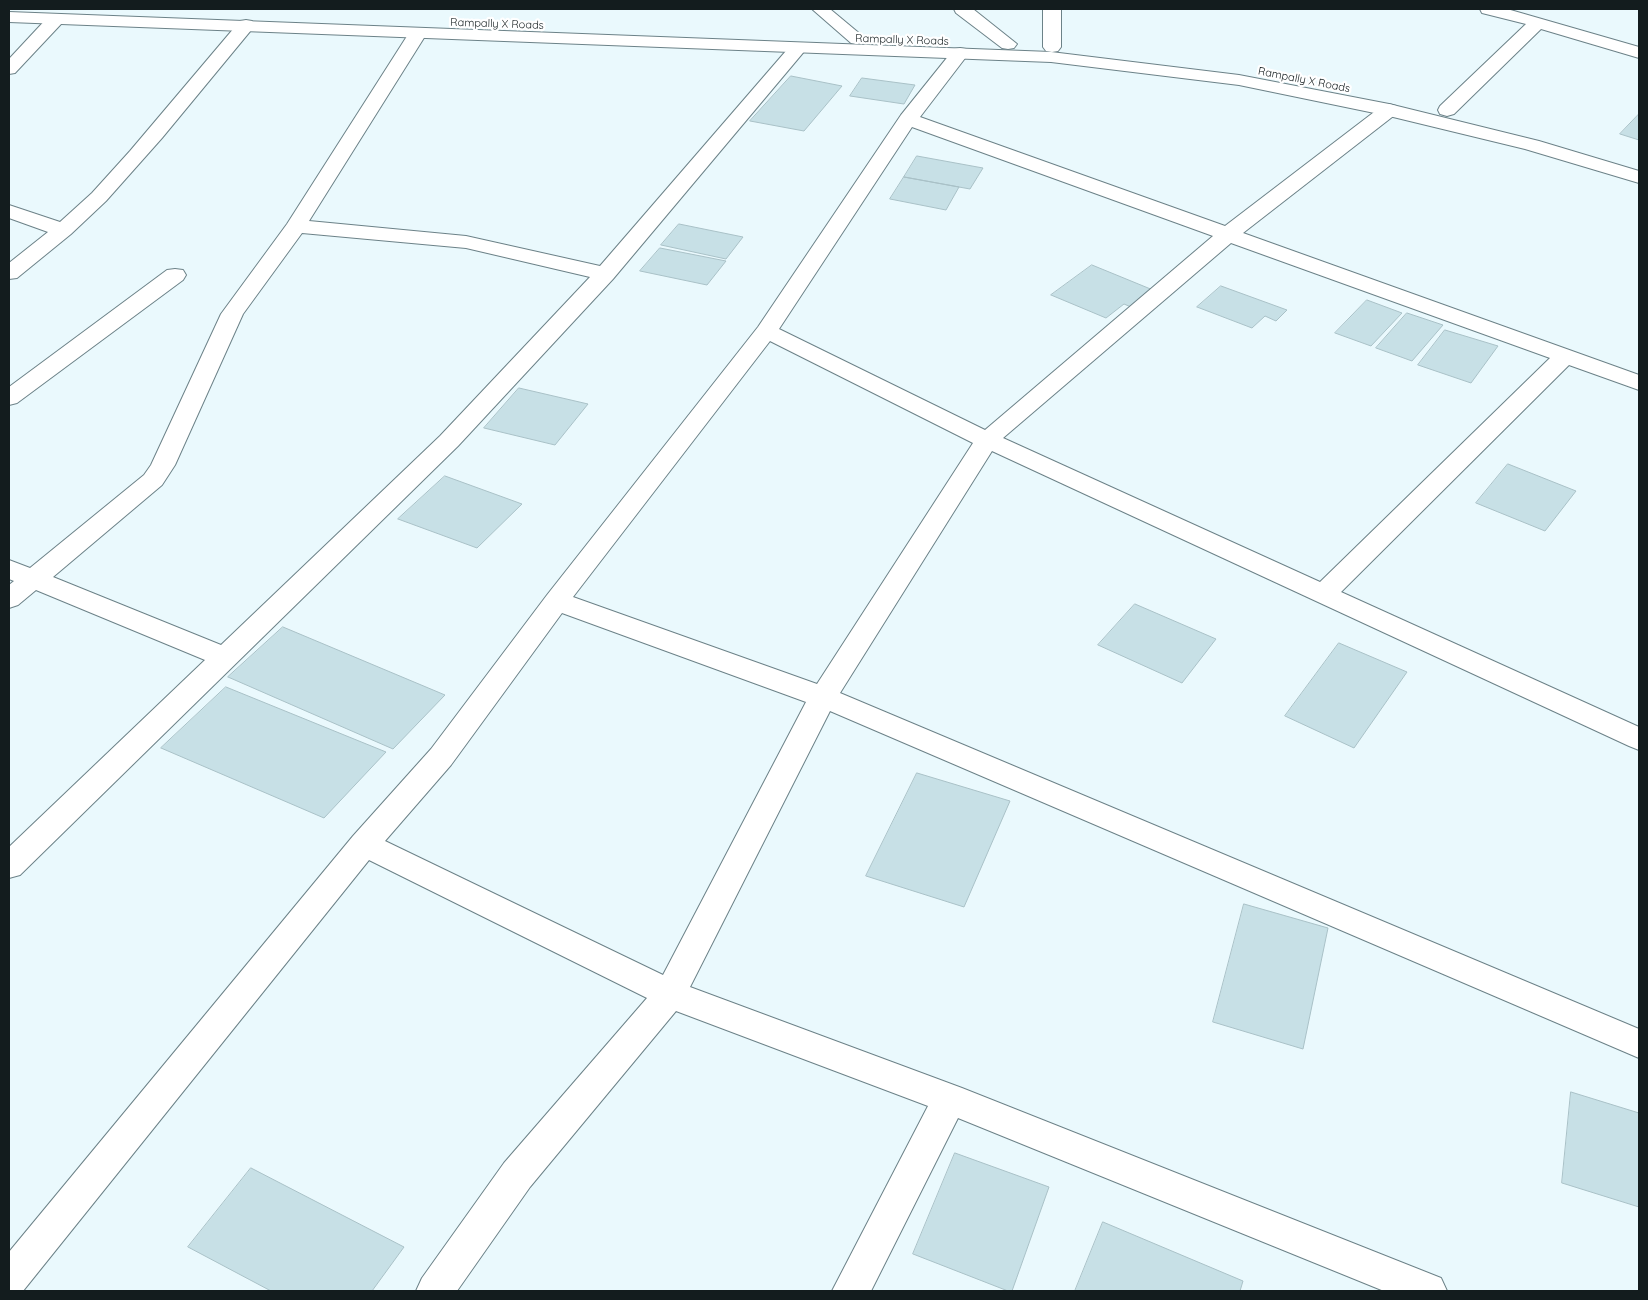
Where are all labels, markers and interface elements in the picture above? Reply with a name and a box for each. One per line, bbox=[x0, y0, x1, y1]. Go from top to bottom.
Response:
street label: Rampally X Roads bbox=[450, 16, 544, 32]
street label: Rampally X Roads bbox=[855, 32, 949, 48]
street label: Rampally X Roads bbox=[1257, 65, 1351, 95]

